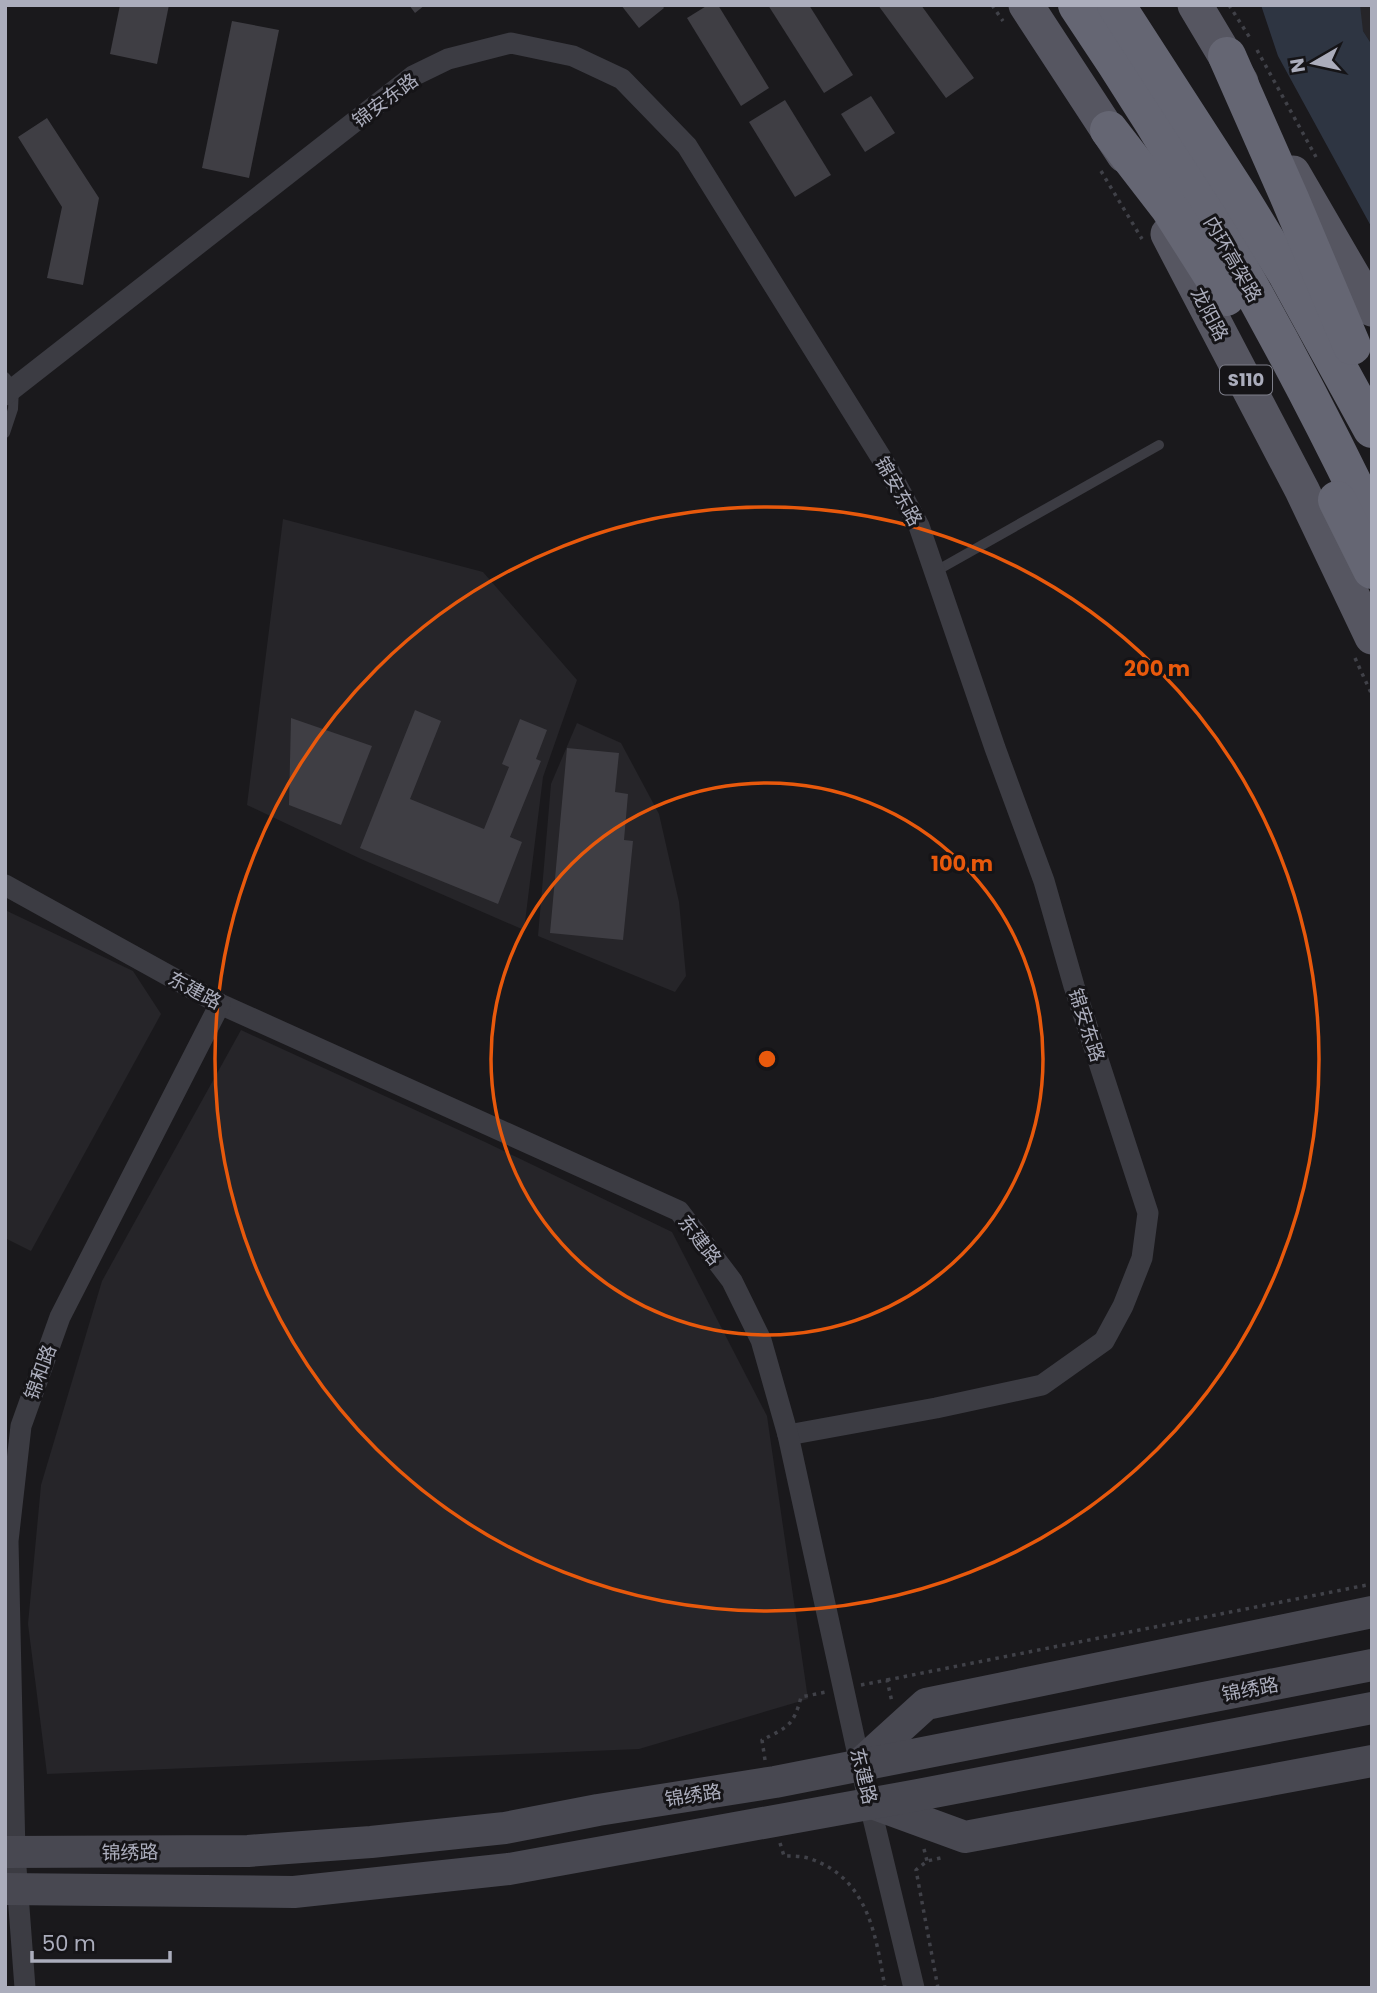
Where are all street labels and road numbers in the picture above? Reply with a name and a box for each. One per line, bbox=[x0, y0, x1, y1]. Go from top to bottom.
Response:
street label: 锦安东路 bbox=[347, 67, 424, 134]
street label: 内环高架路 bbox=[1197, 211, 1268, 307]
street label: 龙阳路 bbox=[1184, 283, 1235, 346]
road number: S110 bbox=[1220, 366, 1272, 394]
street label: 锦安东路 bbox=[868, 451, 929, 531]
street label: 东建路 bbox=[163, 965, 226, 1016]
street label: 锦安东路 bbox=[1062, 985, 1111, 1065]
street label: 东建路 bbox=[671, 1210, 728, 1271]
street label: 锦和路 bbox=[18, 1341, 63, 1404]
street label: 锦绣路 bbox=[1220, 1671, 1281, 1708]
street label: 东建路 bbox=[844, 1745, 884, 1807]
street label: 锦绣路 bbox=[663, 1778, 723, 1813]
street label: 锦绣路 bbox=[101, 1839, 159, 1866]

